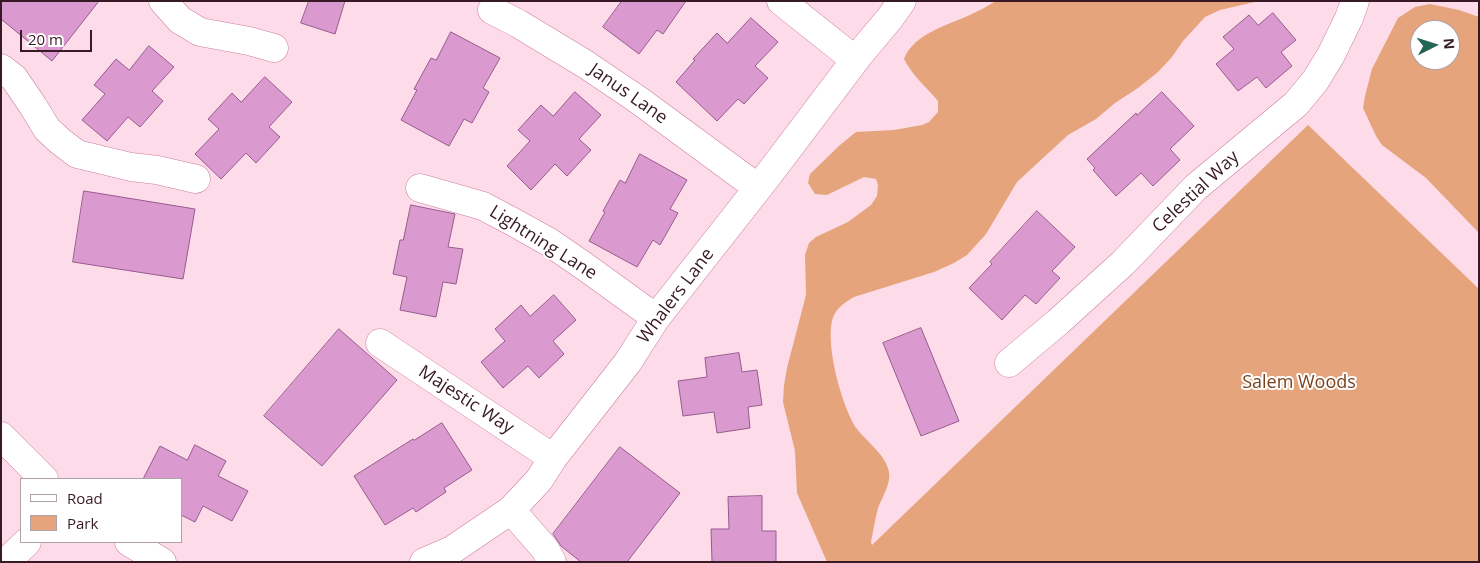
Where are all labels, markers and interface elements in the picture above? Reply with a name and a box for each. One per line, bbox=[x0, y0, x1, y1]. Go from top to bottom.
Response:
scale bar bbox=[22, 20, 95, 52]
north arrow bbox=[1410, 20, 1460, 70]
text: 20 m bbox=[28, 29, 63, 49]
text: N bbox=[1439, 37, 1459, 50]
street label: Janus Lane bbox=[585, 59, 671, 129]
street label: Celestial Way bbox=[1148, 146, 1244, 238]
street label: Lightning Lane bbox=[485, 201, 601, 285]
street label: Whalers Lane bbox=[633, 244, 719, 348]
street label: Majestic Way bbox=[414, 361, 518, 439]
park label: Salem Woods bbox=[1242, 372, 1356, 394]
legend bbox=[20, 478, 182, 543]
text: Road bbox=[67, 488, 103, 508]
text: Park bbox=[67, 513, 98, 533]

